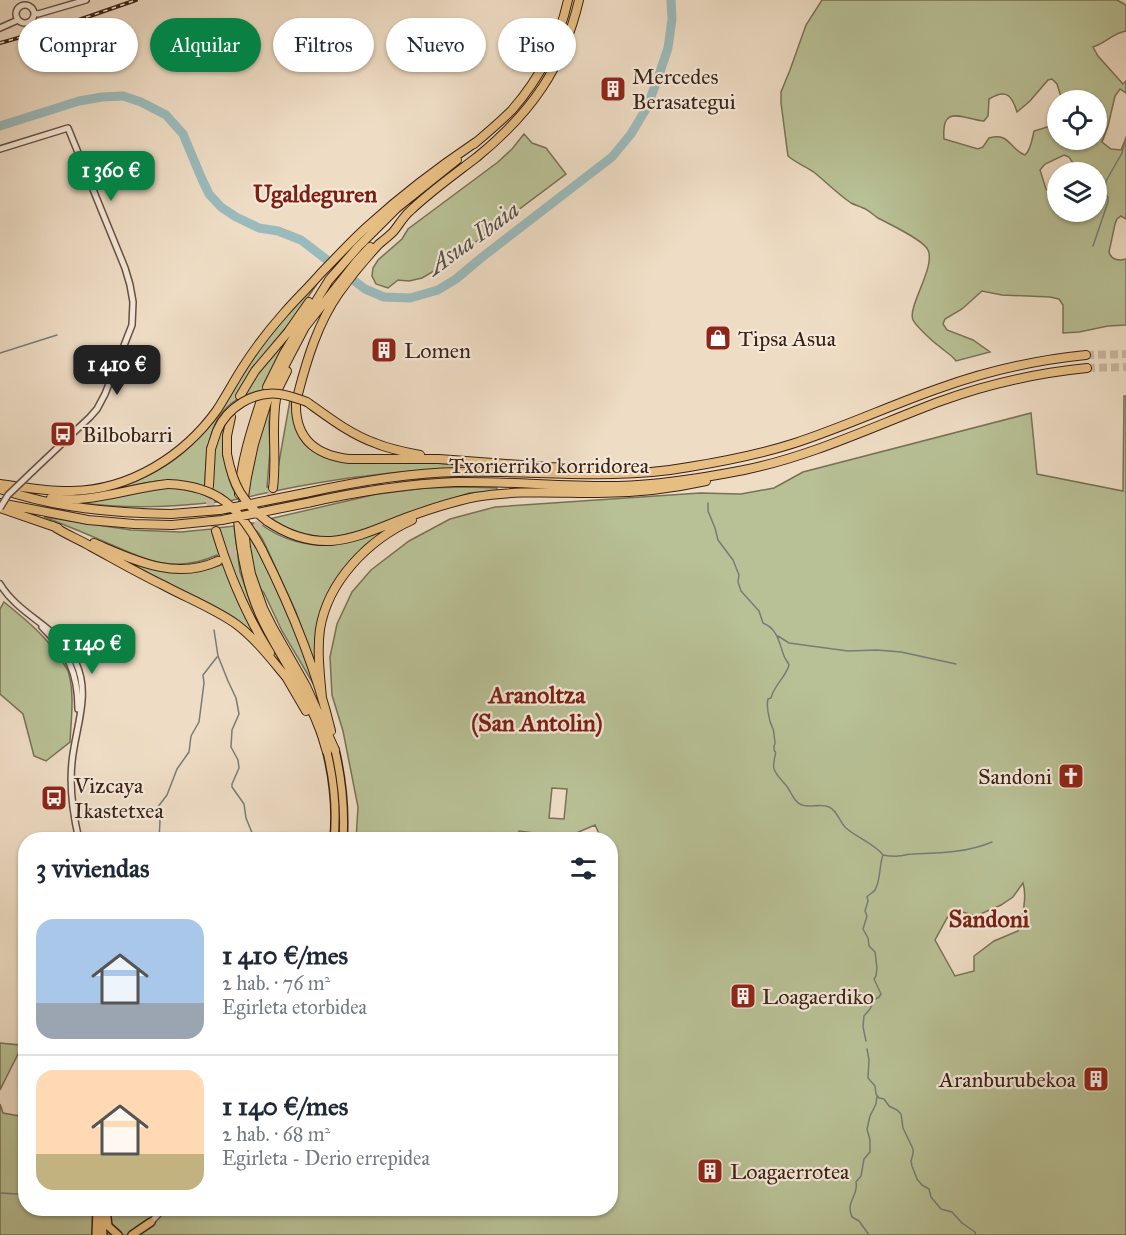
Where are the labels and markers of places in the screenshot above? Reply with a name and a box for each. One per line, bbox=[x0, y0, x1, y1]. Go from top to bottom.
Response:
place label: Mercedes Berasategui bbox=[632, 63, 736, 115]
building icon: Mercedes Berasategui bbox=[598, 74, 628, 104]
pin: 1 360 € bbox=[56, 151, 166, 202]
shop icon: Tipsa Asua bbox=[703, 323, 733, 353]
place label: Tipsa Asua bbox=[738, 325, 837, 352]
building icon: Lomen bbox=[369, 335, 399, 365]
place label: Lomen bbox=[404, 337, 471, 364]
pin: 1 410 € bbox=[62, 345, 172, 396]
bus stop icon: Bilbobarri bbox=[48, 419, 78, 449]
place label: Bilbobarri bbox=[82, 421, 173, 448]
pin: 1 140 € bbox=[37, 624, 147, 675]
church icon: Sandoni bbox=[1056, 761, 1086, 791]
place label: Sandoni bbox=[978, 763, 1052, 790]
place label: Vizcaya Ikastetxea bbox=[73, 772, 164, 824]
bus stop icon: Vizcaya Ikastetxea bbox=[39, 783, 69, 813]
building icon: Loagaerdiko bbox=[728, 981, 758, 1011]
place label: Loagaerdiko bbox=[762, 983, 874, 1010]
building icon: Aranburubekoa bbox=[1081, 1064, 1111, 1094]
place label: Aranburubekoa bbox=[938, 1066, 1077, 1093]
building icon: Loagaerrotea bbox=[695, 1156, 725, 1186]
place label: Loagaerrotea bbox=[730, 1158, 850, 1185]

